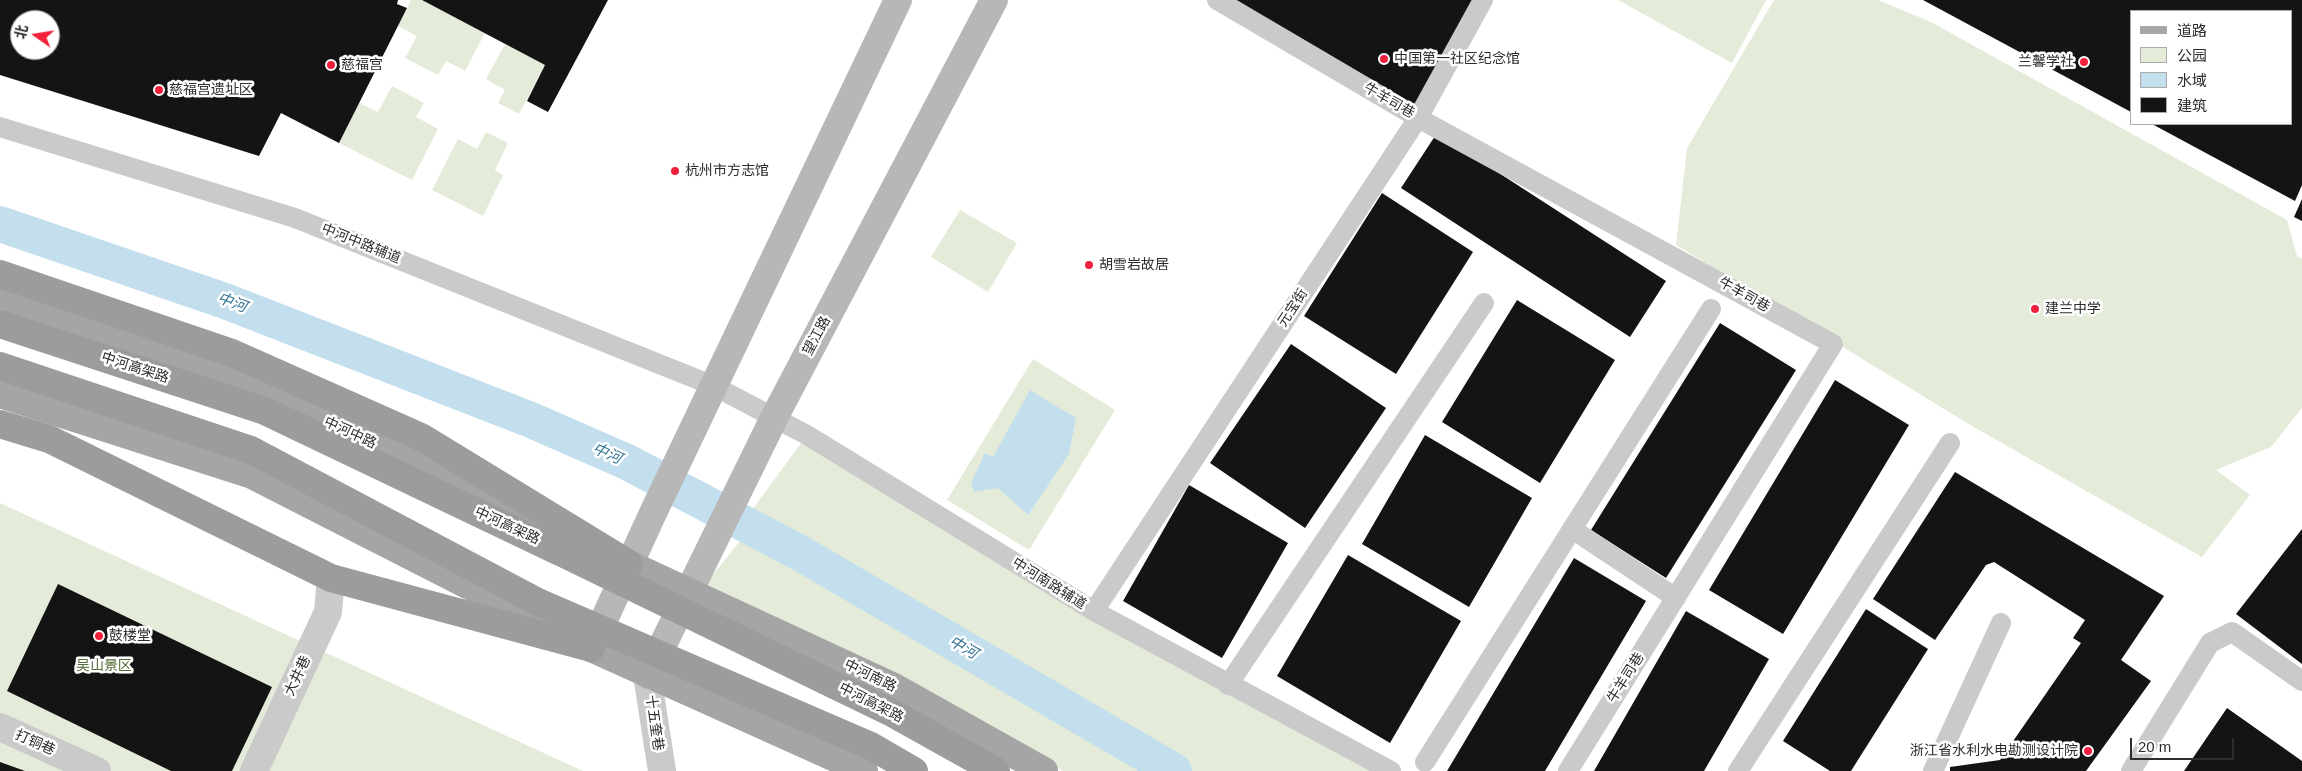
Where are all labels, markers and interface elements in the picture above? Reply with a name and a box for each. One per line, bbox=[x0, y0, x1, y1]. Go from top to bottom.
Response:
north arrow bbox=[10, 10, 60, 60]
legend bbox=[2130, 10, 2292, 125]
text: 道路 bbox=[2177, 22, 2207, 39]
text: 北 bbox=[12, 23, 31, 40]
text: 公园 bbox=[2177, 47, 2207, 64]
place label: 中国第一社区纪念馆 bbox=[1394, 51, 1520, 67]
marker: 中国第一社区纪念馆 bbox=[1378, 53, 1390, 65]
place label: 兰馨学社 bbox=[2018, 54, 2074, 70]
marker: 兰馨学社 bbox=[2078, 56, 2090, 68]
place label: 慈福宫 bbox=[341, 57, 383, 73]
marker: 慈福宫 bbox=[325, 59, 337, 71]
text: 水域 bbox=[2177, 72, 2207, 89]
street label: 牛羊司巷 bbox=[1361, 80, 1417, 122]
place label: 慈福宫遗址区 bbox=[169, 82, 253, 98]
marker: 慈福宫遗址区 bbox=[153, 84, 165, 96]
text: 建筑 bbox=[2177, 97, 2207, 114]
place label: 杭州市方志馆 bbox=[685, 163, 769, 179]
marker: 杭州市方志馆 bbox=[669, 165, 681, 177]
street label: 中河中路辅道 bbox=[319, 220, 403, 268]
place label: 胡雪岩故居 bbox=[1099, 257, 1169, 273]
marker: 胡雪岩故居 bbox=[1083, 259, 1095, 271]
street label: 牛羊司巷 bbox=[1715, 274, 1773, 316]
street label: 元宝街 bbox=[1275, 286, 1311, 330]
water label: 中河 bbox=[215, 289, 249, 317]
place label: 建兰中学 bbox=[2045, 301, 2101, 317]
marker: 建兰中学 bbox=[2029, 303, 2041, 315]
street label: 望江路 bbox=[800, 314, 834, 358]
street label: 中河高架路 bbox=[99, 349, 171, 387]
street label: 中河中路 bbox=[321, 414, 379, 452]
water label: 中河 bbox=[590, 440, 624, 468]
street label: 中河高架路 bbox=[472, 504, 542, 548]
street label: 中河南路辅道 bbox=[1009, 555, 1089, 613]
place label: 鼓楼堂 bbox=[109, 628, 151, 644]
marker: 鼓楼堂 bbox=[93, 630, 105, 642]
water label: 中河 bbox=[946, 633, 980, 663]
street label: 牛羊司巷 bbox=[1604, 650, 1648, 706]
street label: 大井巷 bbox=[282, 653, 314, 699]
street label: 中河南路 bbox=[841, 656, 899, 696]
park label: 吴山景区 bbox=[76, 658, 132, 674]
street label: 中河高架路 bbox=[836, 680, 906, 726]
street label: 十五奎巷 bbox=[642, 694, 666, 752]
street label: 打铜巷 bbox=[12, 727, 58, 759]
scale bar bbox=[2132, 728, 2236, 760]
text: 20 m bbox=[2138, 738, 2171, 755]
place label: 浙江省水利水电勘测设计院 bbox=[1910, 743, 2078, 759]
marker: 浙江省水利水电勘测设计院 bbox=[2082, 745, 2094, 757]

